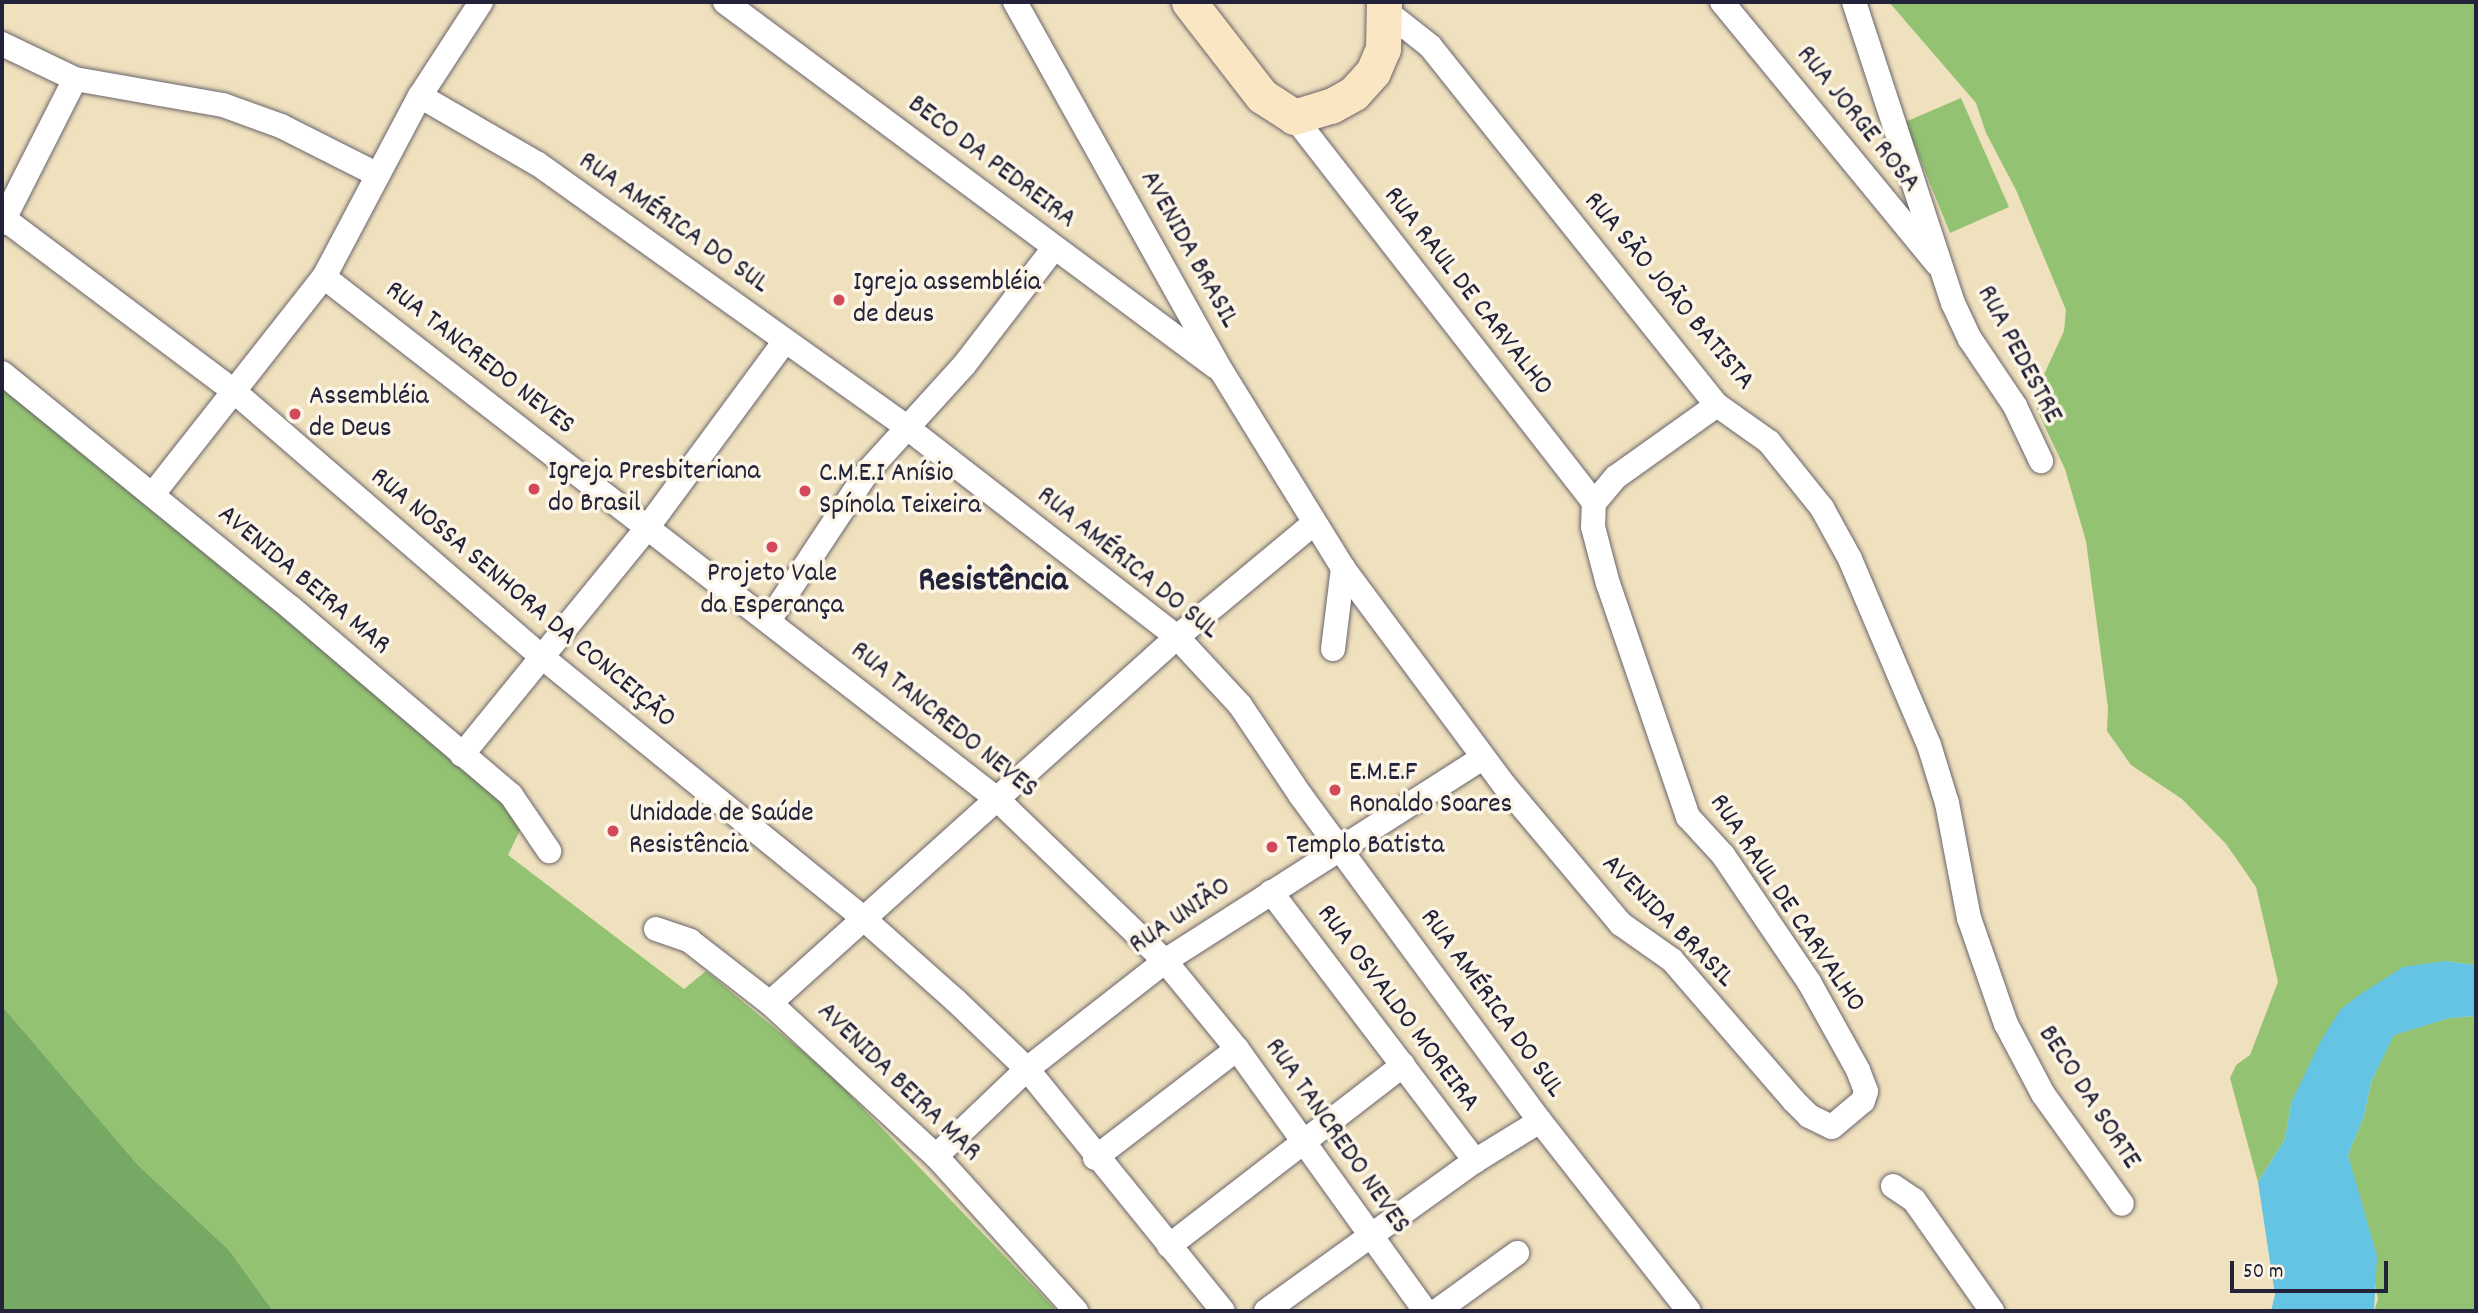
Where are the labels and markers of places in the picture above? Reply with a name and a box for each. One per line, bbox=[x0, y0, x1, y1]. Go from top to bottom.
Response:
place label: Igreja assembléia de deus bbox=[853, 267, 1041, 333]
marker: Igreja assembléia de deus bbox=[831, 292, 847, 308]
place label: Assembléia de Deus bbox=[309, 381, 429, 447]
marker: Assembléia de Deus bbox=[287, 406, 303, 422]
place label: Igreja Presbiteriana do Brasil bbox=[548, 456, 760, 522]
place label: C.M.E.I Anísio Spínola Teixeira bbox=[819, 458, 981, 524]
marker: Igreja Presbiteriana do Brasil bbox=[526, 481, 542, 497]
marker: C.M.E.I Anísio Spínola Teixeira bbox=[797, 483, 813, 499]
marker: Projeto Vale da Esperança bbox=[764, 539, 780, 555]
place label: Projeto Vale da Esperança bbox=[700, 558, 844, 624]
place label: E.M.E.F Ronaldo Soares bbox=[1349, 757, 1512, 823]
marker: E.M.E.F Ronaldo Soares bbox=[1327, 782, 1343, 798]
place label: Unidade de Saúde Resistência bbox=[629, 798, 814, 864]
marker: Unidade de Saúde Resistência bbox=[603, 821, 623, 841]
place label: Templo Batista bbox=[1286, 830, 1444, 864]
marker: Templo Batista bbox=[1264, 839, 1280, 855]

